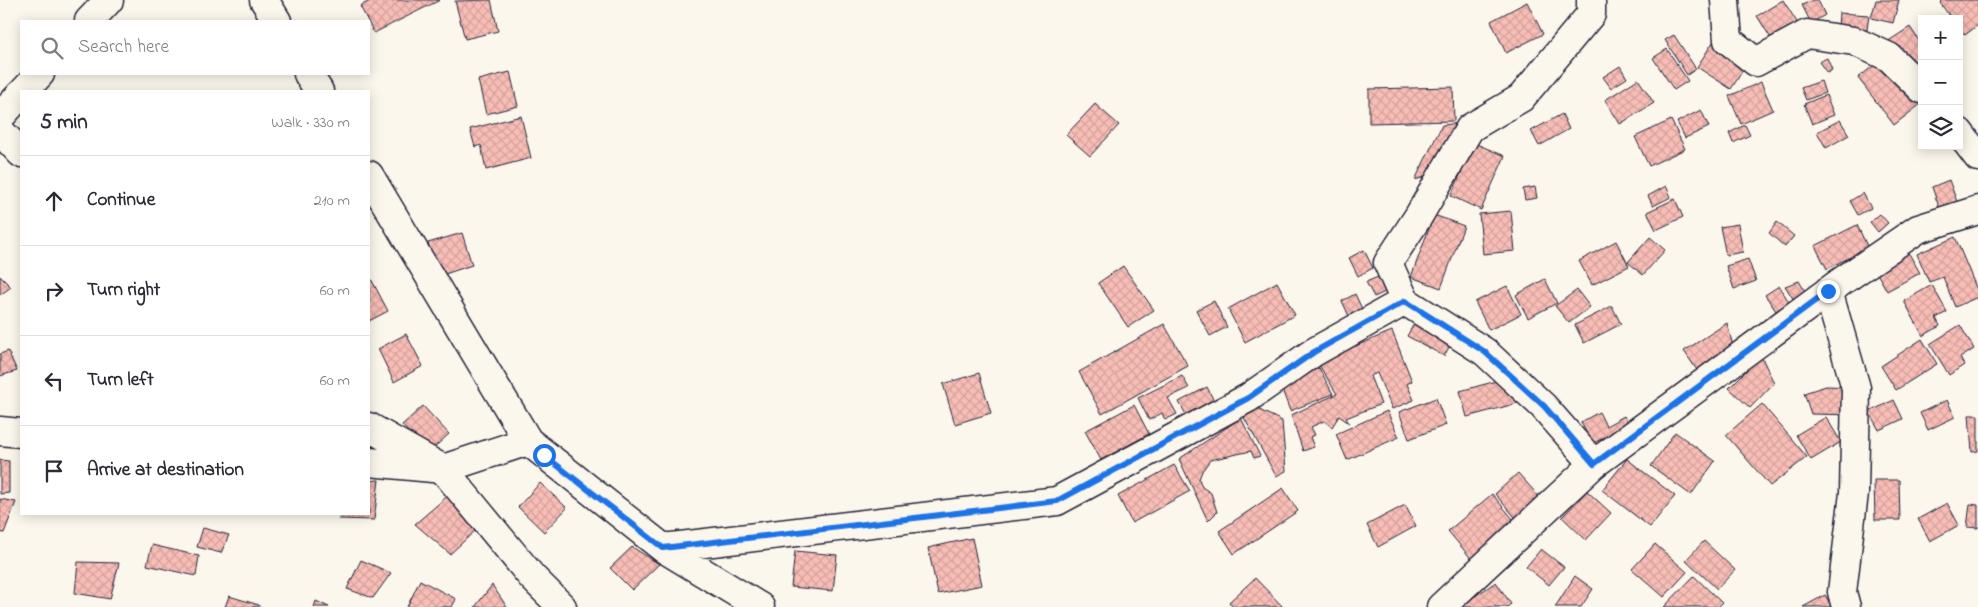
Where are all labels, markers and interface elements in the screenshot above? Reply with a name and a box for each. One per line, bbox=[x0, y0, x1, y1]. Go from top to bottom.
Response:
map controls bbox=[1918, 15, 1963, 150]
button: + bbox=[1918, 15, 1963, 60]
search box bbox=[20, 20, 370, 75]
icon: search bbox=[38, 34, 66, 62]
text: Search here bbox=[78, 34, 169, 61]
button: − bbox=[1918, 60, 1963, 105]
button: layers bbox=[1918, 105, 1963, 150]
text: 5 min bbox=[40, 108, 88, 138]
text: Walk · 330 m bbox=[271, 111, 350, 135]
icon: ahead bbox=[40, 187, 68, 215]
text: Continue bbox=[87, 187, 155, 214]
text: 210 m bbox=[314, 189, 350, 213]
icon: right bbox=[40, 277, 68, 305]
text: Turn right bbox=[87, 277, 160, 304]
text: 60 m bbox=[320, 279, 350, 303]
route end bbox=[1817, 280, 1840, 303]
icon: left bbox=[40, 367, 68, 395]
text: Turn left bbox=[87, 367, 154, 394]
text: 60 m bbox=[320, 369, 350, 393]
route start bbox=[533, 444, 556, 467]
icon: arrive bbox=[40, 457, 68, 485]
text: Arrive at destination bbox=[87, 457, 244, 484]

